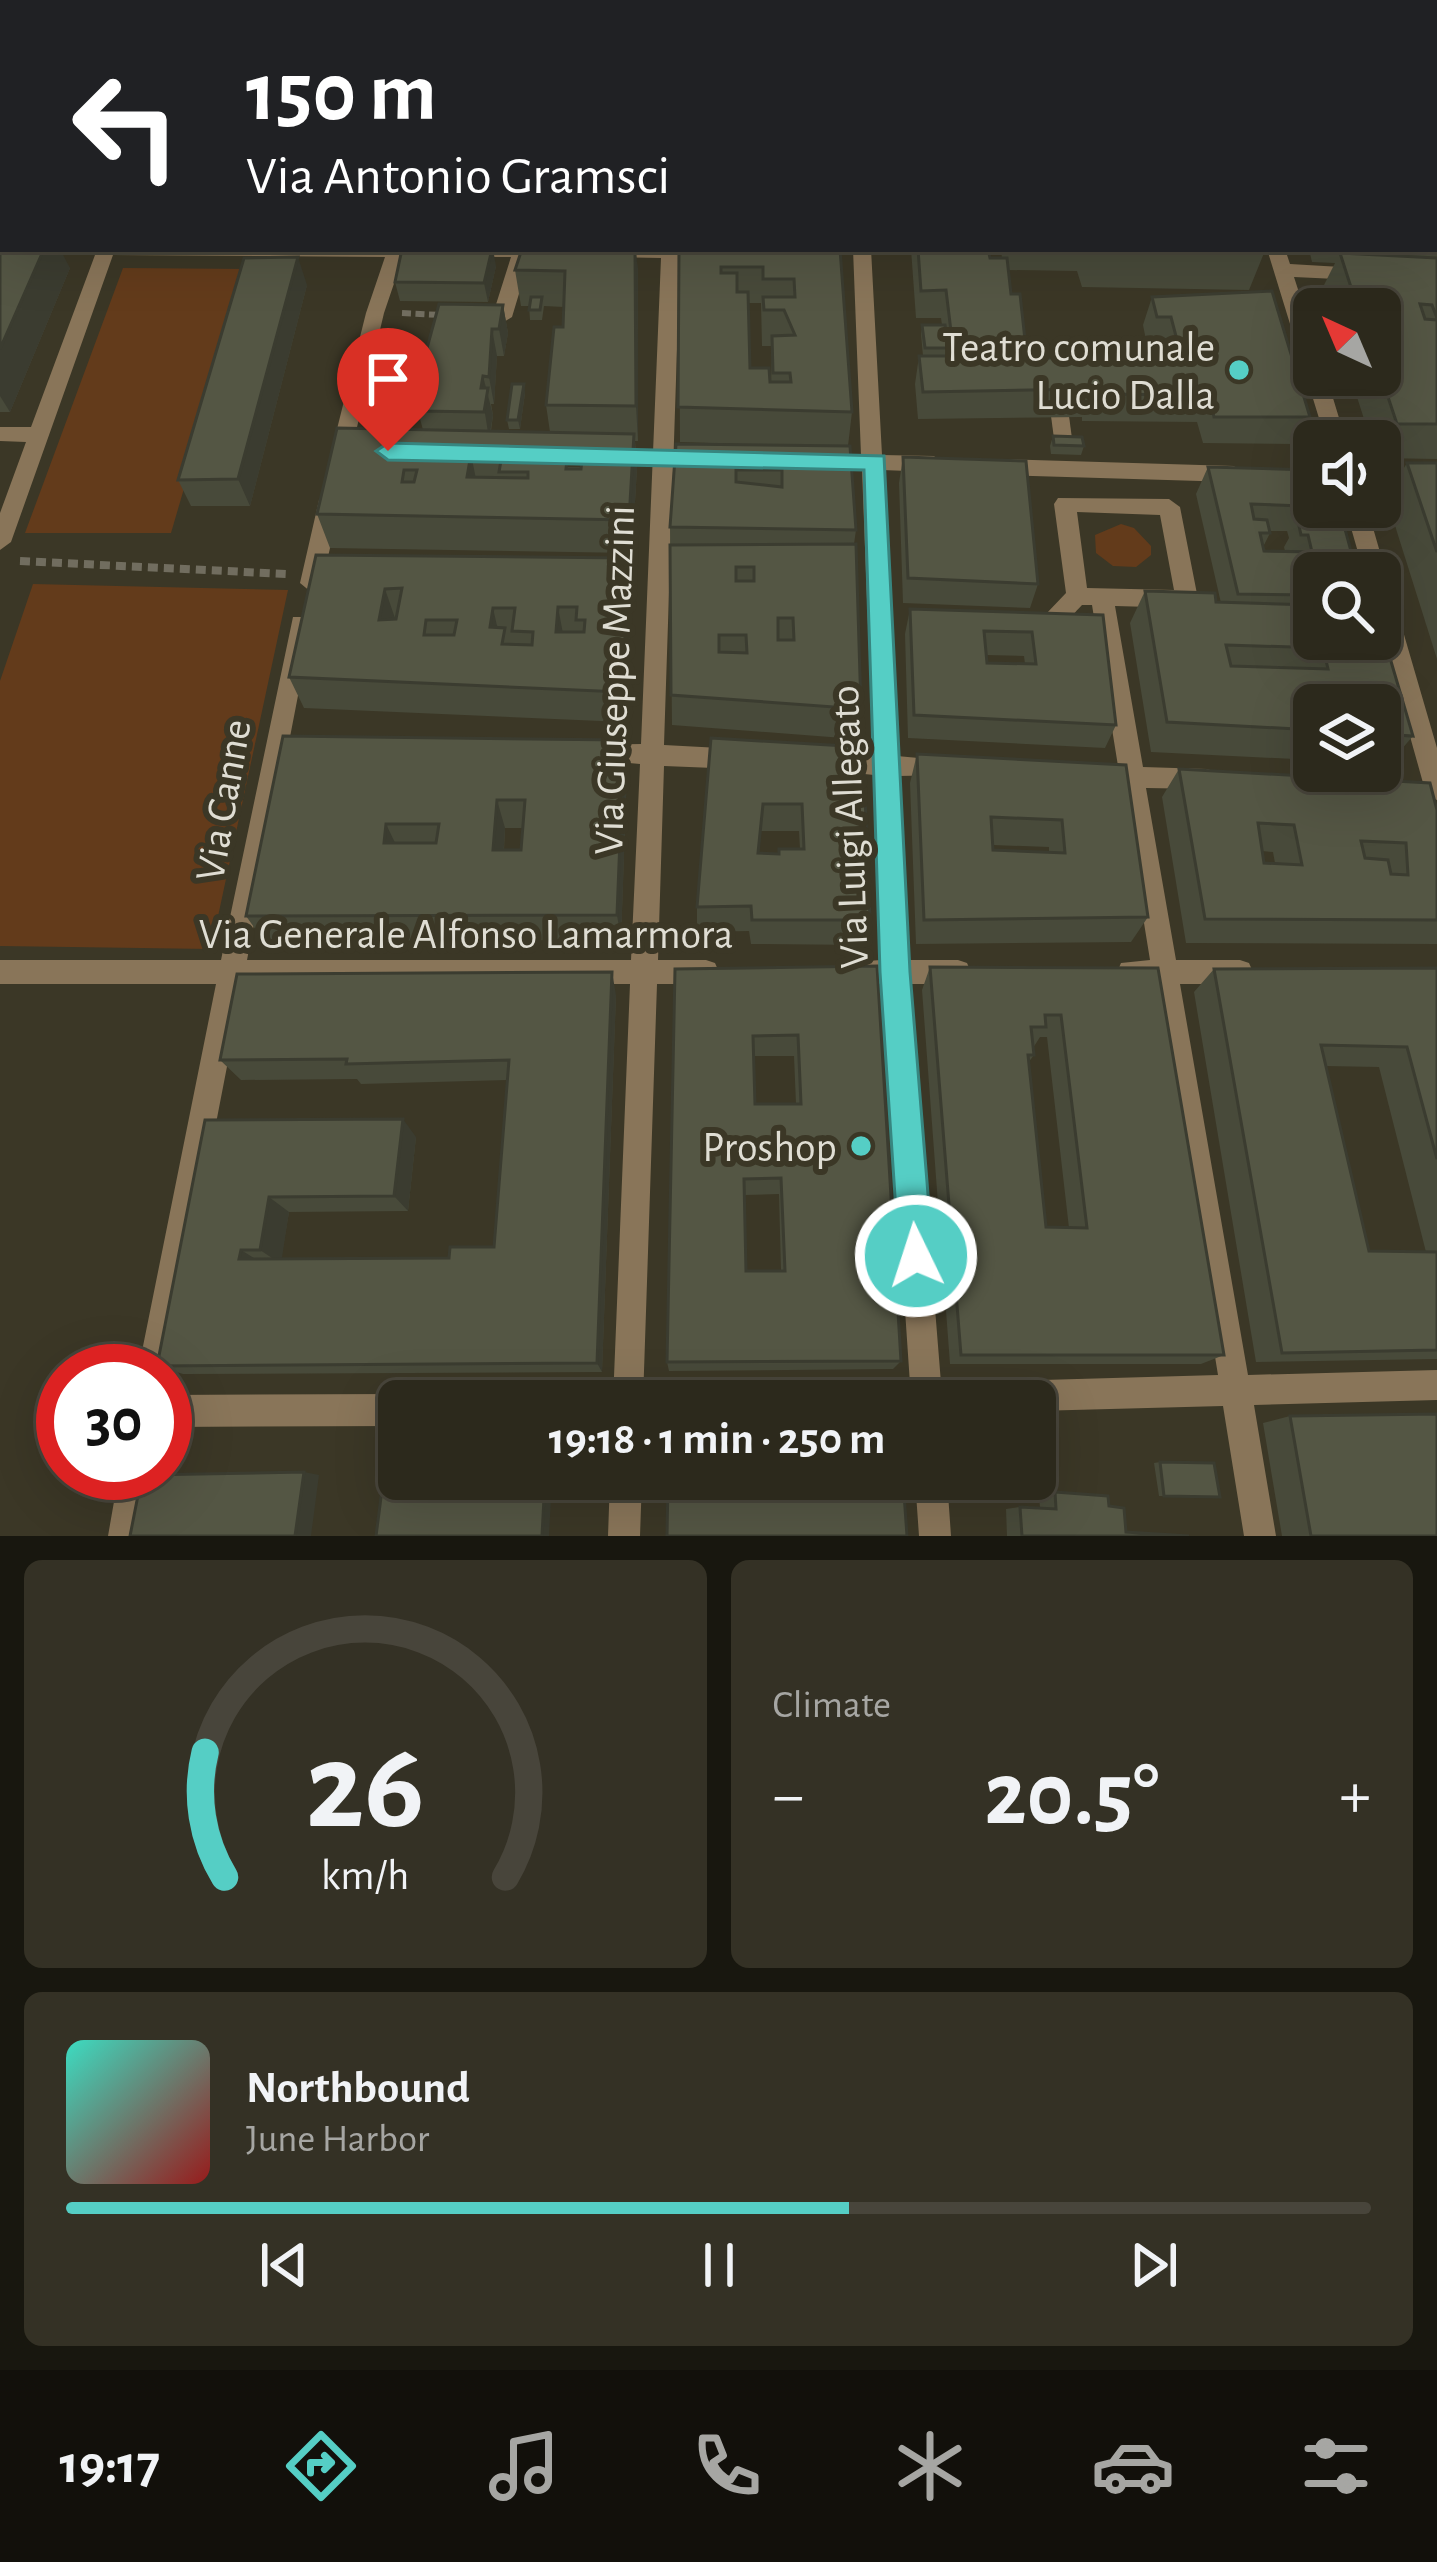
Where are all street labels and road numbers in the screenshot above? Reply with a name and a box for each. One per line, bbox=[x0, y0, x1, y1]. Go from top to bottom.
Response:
street label: Via Giuseppe Mazzini bbox=[588, 505, 642, 856]
street label: Via Luigi Allegato bbox=[824, 685, 876, 969]
street label: Via Canne bbox=[189, 716, 259, 884]
street label: Via Generale Alfonso Lamarmora bbox=[199, 914, 733, 956]

